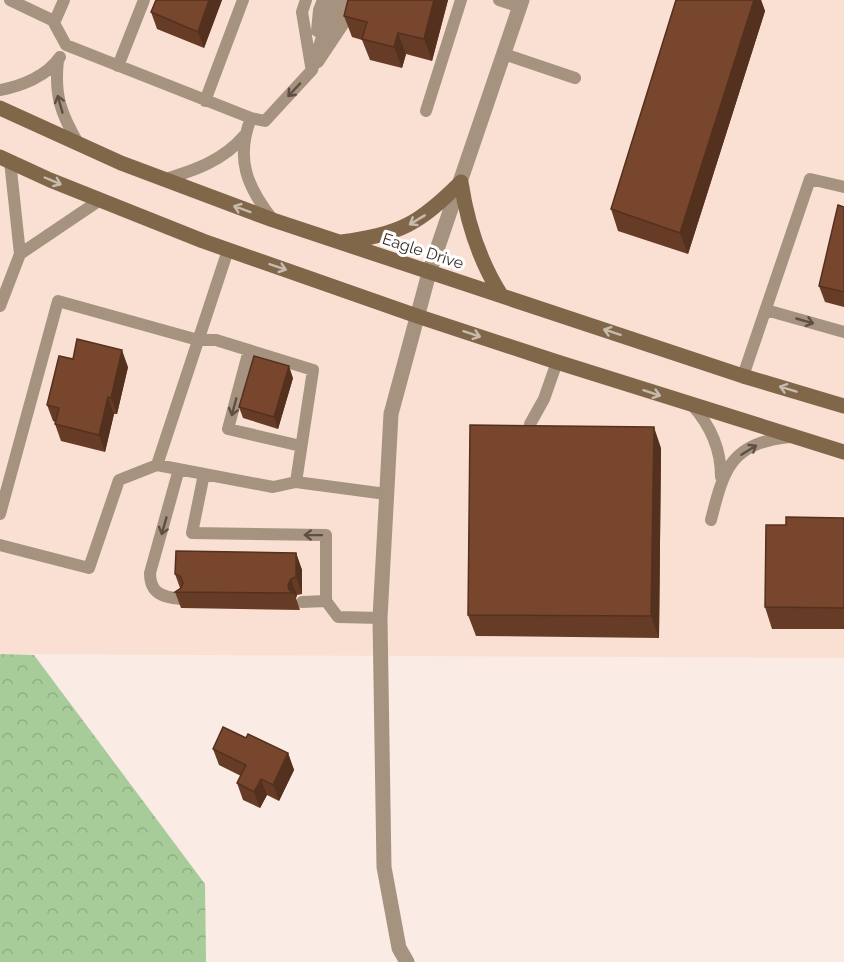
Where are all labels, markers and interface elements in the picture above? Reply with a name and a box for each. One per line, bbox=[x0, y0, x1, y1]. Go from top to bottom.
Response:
one-way arrow bbox=[287, 82, 301, 97]
one-way arrow bbox=[54, 95, 65, 114]
one-way arrow bbox=[43, 176, 62, 187]
one-way arrow bbox=[233, 202, 252, 213]
one-way arrow bbox=[409, 214, 426, 226]
street label: Eagle Drive bbox=[380, 229, 466, 273]
one-way arrow bbox=[268, 263, 287, 274]
one-way arrow bbox=[795, 316, 814, 327]
one-way arrow bbox=[603, 326, 622, 337]
one-way arrow bbox=[462, 330, 481, 341]
one-way arrow bbox=[779, 383, 798, 394]
one-way arrow bbox=[642, 388, 661, 399]
one-way arrow bbox=[227, 397, 239, 416]
one-way arrow bbox=[740, 443, 757, 455]
one-way arrow bbox=[158, 516, 169, 535]
one-way arrow bbox=[304, 529, 324, 540]

